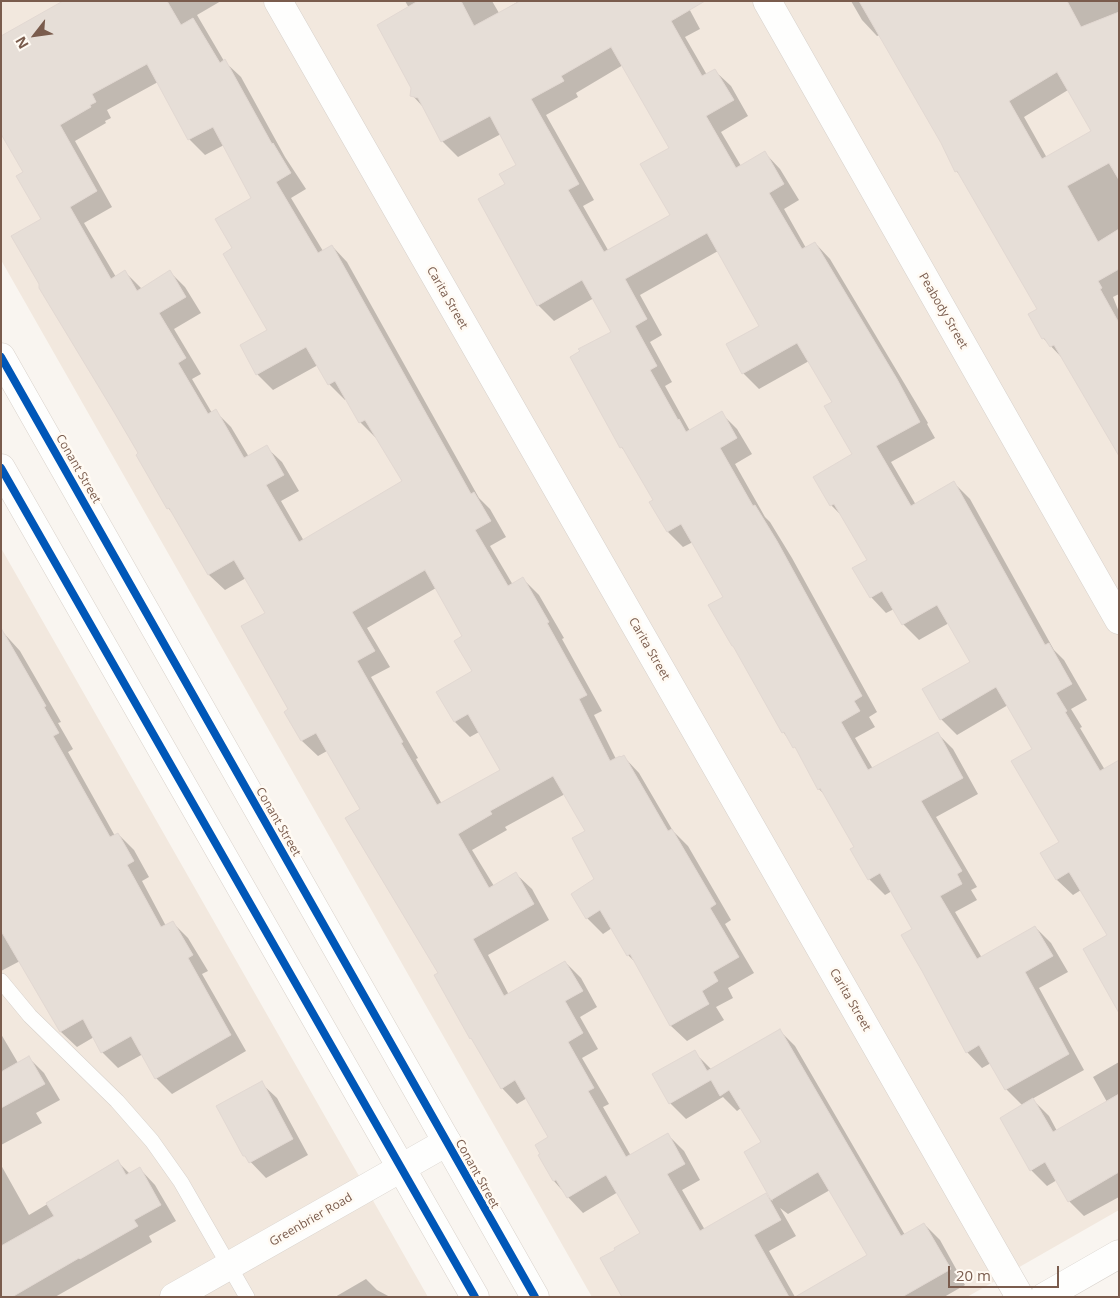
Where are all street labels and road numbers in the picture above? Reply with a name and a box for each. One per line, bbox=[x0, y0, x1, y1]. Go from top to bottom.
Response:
street label: Carita Street bbox=[423, 264, 471, 332]
street label: Peabody Street bbox=[915, 271, 971, 351]
street label: Conant Street bbox=[52, 432, 104, 506]
street label: Carita Street bbox=[625, 615, 673, 683]
street label: Conant Street bbox=[252, 785, 304, 859]
street label: Carita Street bbox=[826, 966, 874, 1034]
street label: Conant Street bbox=[452, 1137, 502, 1211]
street label: Greenbrier Road bbox=[267, 1190, 355, 1250]

